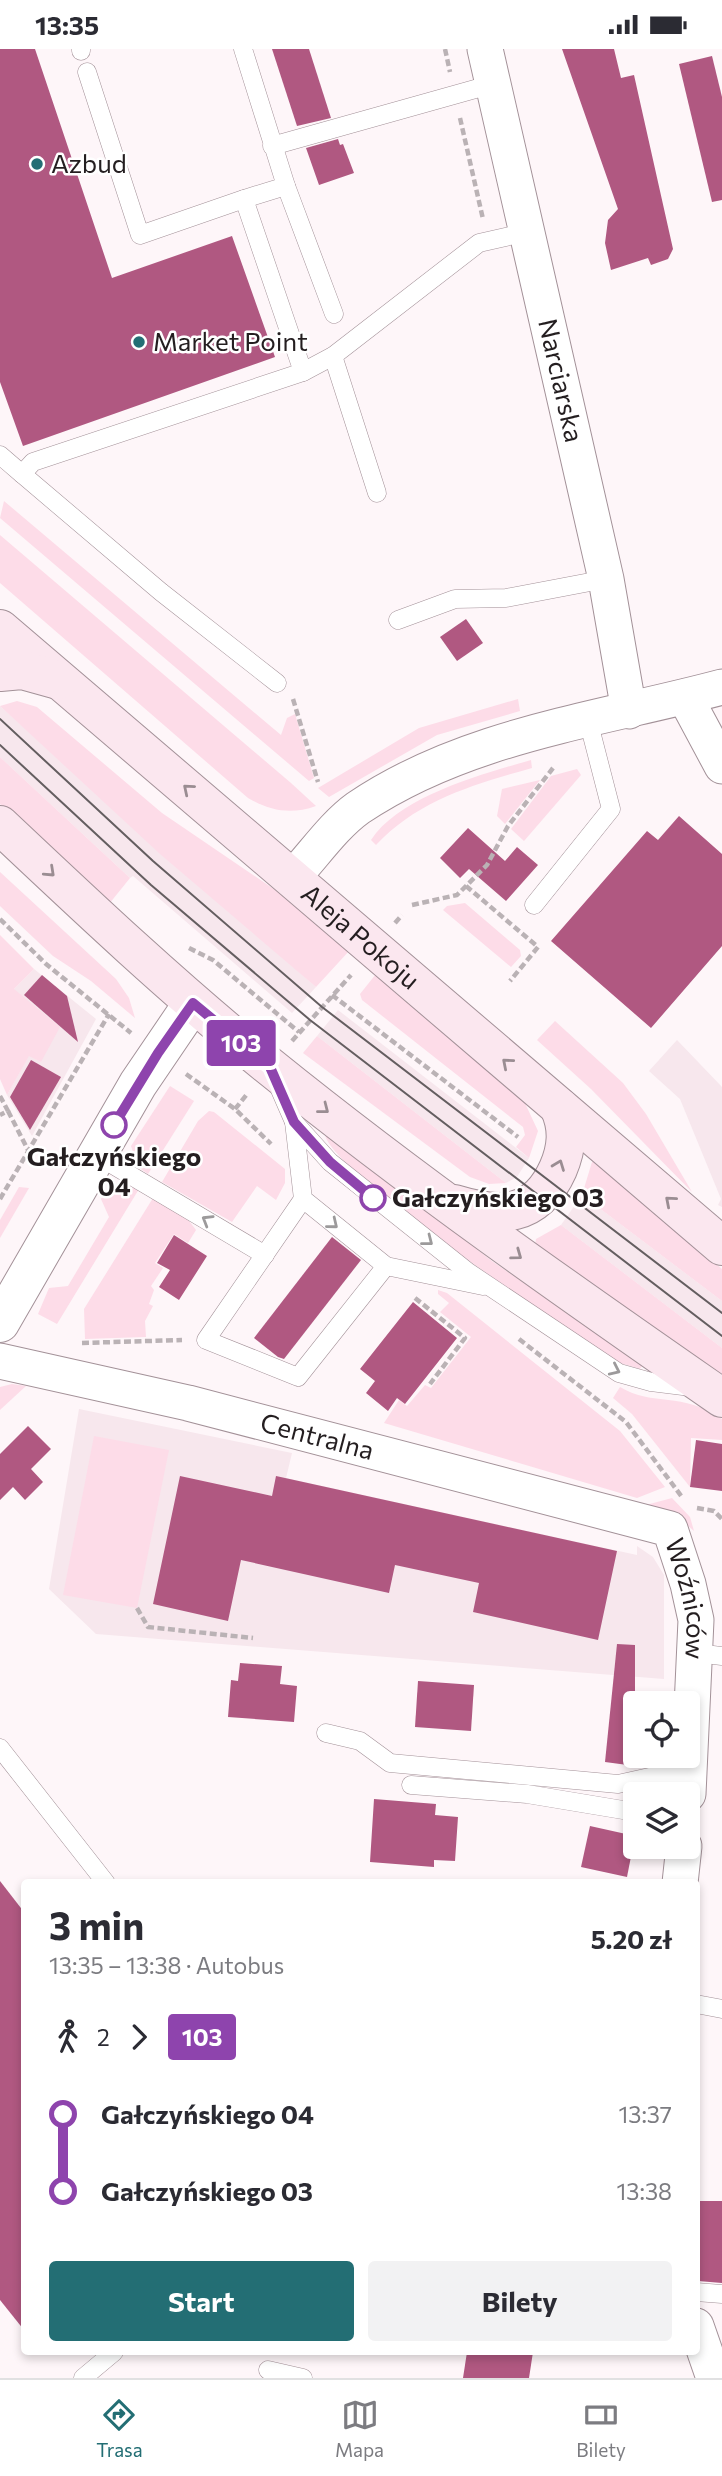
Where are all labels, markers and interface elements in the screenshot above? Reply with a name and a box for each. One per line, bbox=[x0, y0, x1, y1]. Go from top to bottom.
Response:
text: 13:35 bbox=[35, 9, 99, 40]
place label: Azbud bbox=[51, 147, 127, 178]
marker: Azbud bbox=[29, 156, 45, 172]
street label: Narciarska bbox=[533, 315, 591, 445]
place label: Market Point bbox=[153, 325, 308, 356]
marker: Market Point bbox=[131, 334, 147, 350]
one-way arrow bbox=[184, 785, 197, 797]
one-way arrow bbox=[42, 864, 55, 876]
street label: Aleja Pokoju bbox=[296, 877, 427, 995]
line badge: 103 bbox=[201, 1020, 281, 1066]
text: 103 bbox=[221, 1028, 261, 1057]
one-way arrow bbox=[503, 1059, 516, 1071]
one-way arrow bbox=[316, 1100, 328, 1113]
marker: Gałczyńskiego 04 bbox=[101, 1112, 127, 1138]
place label: Gałczyńskiego 04 bbox=[27, 1140, 201, 1201]
one-way arrow bbox=[551, 1160, 565, 1172]
place label: Gałczyńskiego 03 bbox=[392, 1181, 604, 1212]
marker: Gałczyńskiego 03 bbox=[360, 1185, 386, 1211]
one-way arrow bbox=[666, 1197, 679, 1209]
one-way arrow bbox=[201, 1215, 214, 1228]
one-way arrow bbox=[325, 1216, 338, 1228]
one-way arrow bbox=[420, 1232, 433, 1245]
one-way arrow bbox=[509, 1247, 522, 1259]
one-way arrow bbox=[608, 1362, 620, 1376]
street label: Centralna bbox=[257, 1406, 377, 1465]
street label: Woźniców bbox=[660, 1534, 713, 1660]
map controls bbox=[623, 1691, 700, 1859]
button: locate bbox=[623, 1691, 700, 1768]
button: layers bbox=[623, 1782, 700, 1859]
text: 3 min bbox=[49, 1901, 144, 1948]
text: 5.20 zł bbox=[591, 1923, 672, 1954]
text: 13:35 – 13:38 · Autobus bbox=[49, 1951, 284, 1979]
icon: walk bbox=[49, 2018, 87, 2056]
icon: forward bbox=[120, 2018, 158, 2056]
text: 103 bbox=[182, 2022, 222, 2051]
text: 2 bbox=[97, 2023, 110, 2051]
text: Gałczyńskiego 04 bbox=[101, 2098, 314, 2129]
text: 13:37 bbox=[618, 2100, 672, 2128]
text: Gałczyńskiego 03 bbox=[101, 2175, 313, 2206]
text: 13:38 bbox=[617, 2177, 672, 2205]
button: Start bbox=[49, 2261, 354, 2341]
button: Bilety bbox=[368, 2261, 672, 2341]
tab: Trasa bbox=[96, 2396, 143, 2461]
tab: Mapa bbox=[335, 2396, 384, 2461]
tab: Bilety bbox=[576, 2396, 626, 2461]

